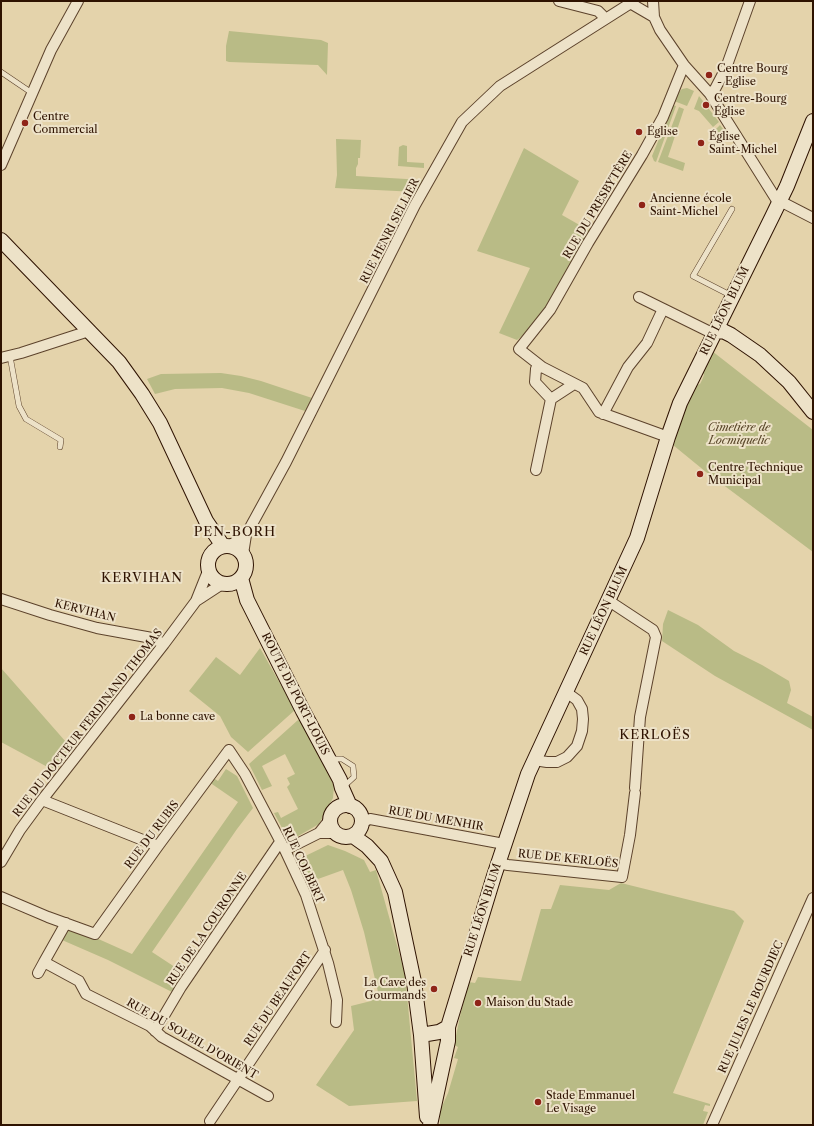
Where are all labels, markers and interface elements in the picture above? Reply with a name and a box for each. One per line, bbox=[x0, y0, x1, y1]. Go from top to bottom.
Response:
place label: Centre Bourg - Eglise bbox=[717, 62, 788, 88]
marker: Centre Bourg - Eglise bbox=[704, 70, 714, 80]
place label: Centre-Bourg Église bbox=[714, 92, 787, 118]
marker: Centre-Bourg Église bbox=[701, 100, 711, 110]
place label: Centre Commercial bbox=[33, 110, 98, 136]
marker: Centre Commercial bbox=[20, 118, 30, 128]
place label: Église bbox=[647, 125, 678, 139]
marker: Église bbox=[634, 127, 644, 137]
place label: Église Saint-Michel bbox=[709, 130, 777, 156]
marker: Église Saint-Michel bbox=[696, 138, 706, 148]
street label: RUE DU PRESBYTÈRE bbox=[561, 149, 635, 261]
street label: RUE HENRI SELLIER bbox=[358, 176, 422, 286]
place label: Ancienne école Saint-Michel bbox=[650, 192, 731, 218]
marker: Ancienne école Saint-Michel bbox=[637, 200, 647, 210]
street label: RUE LÉON BLUM bbox=[698, 264, 752, 358]
park label: Cimetière de Locmiquelic bbox=[708, 421, 770, 447]
place label: Centre Technique Municipal bbox=[708, 461, 803, 487]
marker: Centre Technique Municipal bbox=[695, 469, 705, 479]
district label: PEN-BORH bbox=[194, 524, 276, 540]
street label: RUE LÉON BLUM bbox=[578, 564, 630, 658]
district label: KERVIHAN bbox=[101, 570, 183, 586]
street label: KERVIHAN bbox=[53, 597, 117, 625]
street label: RUE DU DOCTEUR FERDINAND THOMAS bbox=[10, 626, 166, 820]
street label: ROUTE DE PORT-LOUIS bbox=[258, 631, 332, 757]
place label: La bonne cave bbox=[140, 710, 215, 724]
marker: La bonne cave bbox=[127, 712, 137, 722]
district label: KERLOËS bbox=[619, 727, 691, 743]
street label: RUE DU RUBIS bbox=[122, 798, 182, 872]
street label: RUE DU MENHIR bbox=[387, 804, 485, 834]
street label: RUE COLBERT bbox=[279, 825, 327, 905]
street label: RUE DE KERLOËS bbox=[517, 847, 619, 871]
street label: RUE LÉON BLUM bbox=[462, 862, 504, 958]
street label: RUE DE LA COURONNE bbox=[164, 870, 250, 988]
street label: RUE JULES LE BOURDIEC bbox=[716, 939, 786, 1075]
street label: RUE DU BEAUFORT bbox=[242, 949, 314, 1049]
place label: La Cave des Gourmands bbox=[364, 976, 426, 1002]
marker: La Cave des Gourmands bbox=[429, 984, 439, 994]
street label: RUE DU SOLEIL D'ORIENT bbox=[124, 996, 260, 1082]
place label: Maison du Stade bbox=[486, 996, 573, 1010]
marker: Maison du Stade bbox=[473, 998, 483, 1008]
place label: Stade Emmanuel Le Visage bbox=[546, 1089, 635, 1115]
marker: Stade Emmanuel Le Visage bbox=[533, 1097, 543, 1107]

